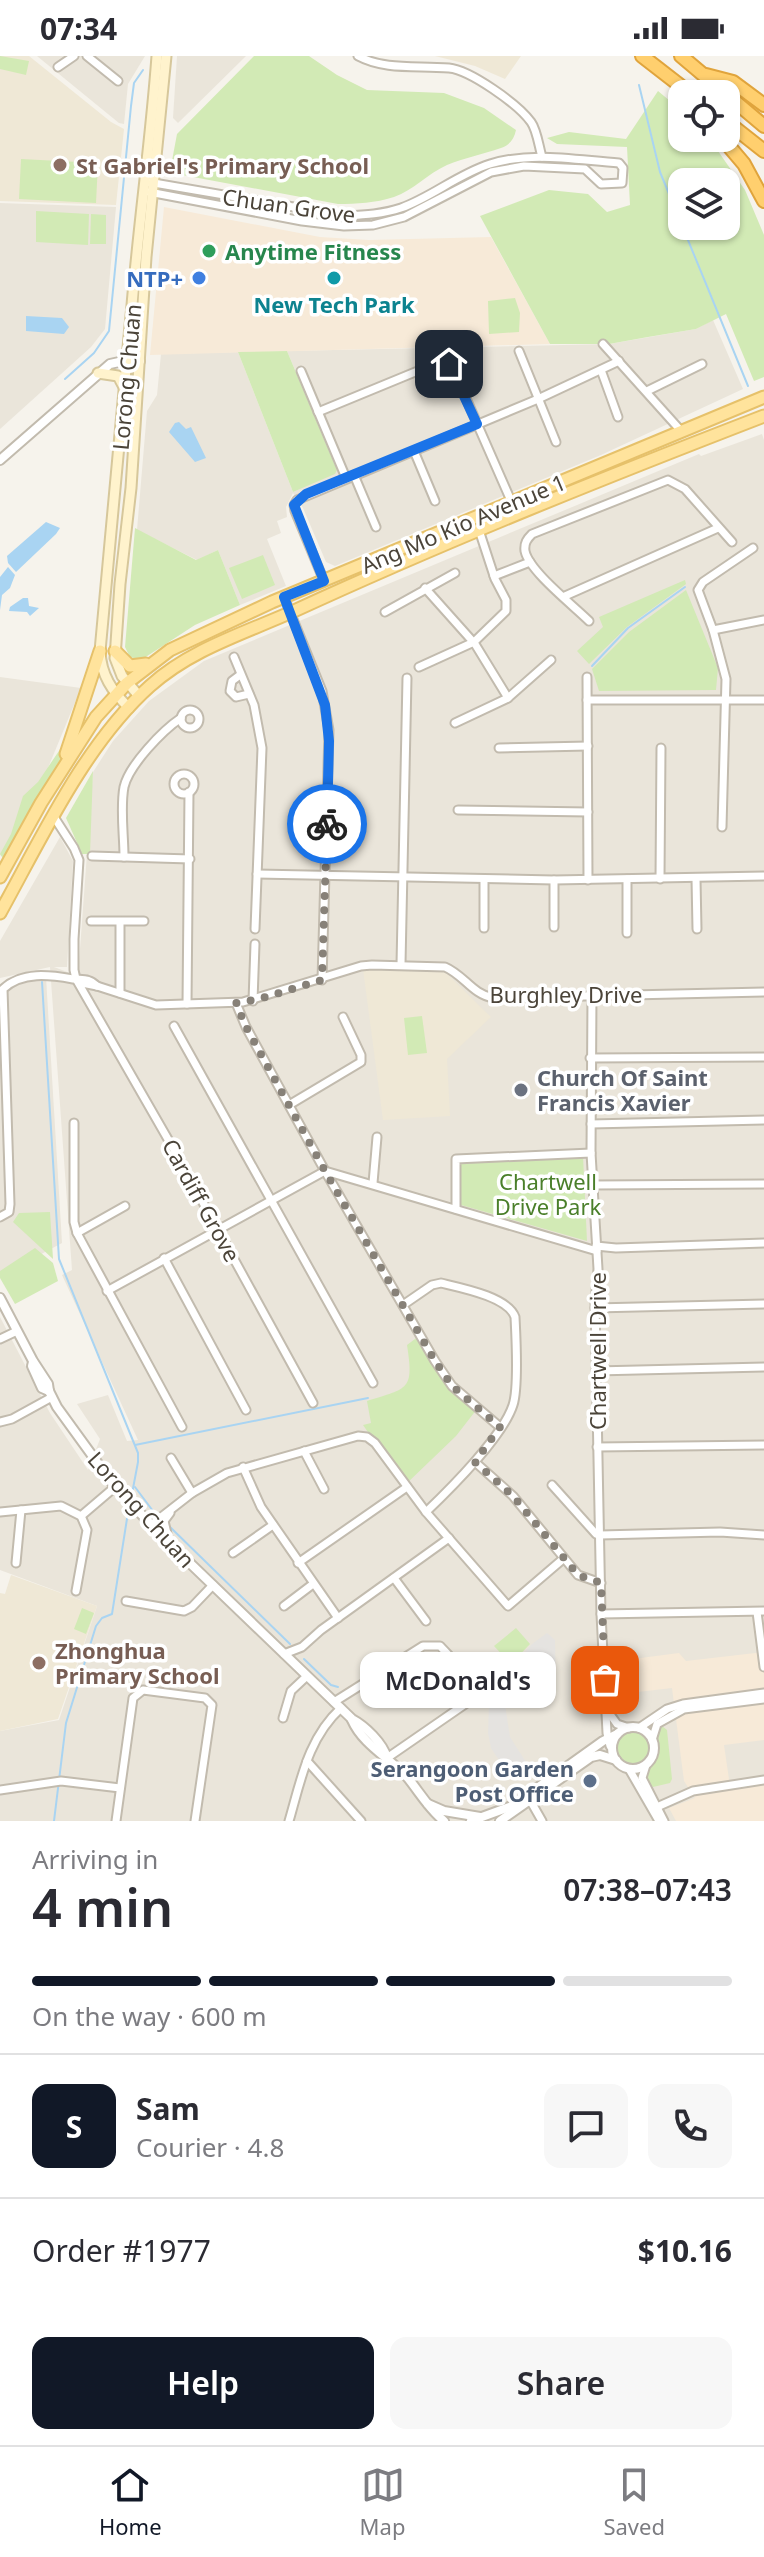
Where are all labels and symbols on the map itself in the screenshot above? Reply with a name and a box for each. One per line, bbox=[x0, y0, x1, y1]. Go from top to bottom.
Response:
place label: St Gabriel's Primary School bbox=[76, 150, 369, 180]
marker: St Gabriel's Primary School bbox=[51, 156, 69, 174]
street label: Chuan Grove bbox=[221, 181, 357, 229]
place label: Anytime Fitness bbox=[225, 236, 401, 266]
marker: Anytime Fitness bbox=[200, 242, 218, 260]
place label: NTP+ bbox=[126, 263, 183, 293]
marker: NTP+ bbox=[190, 269, 208, 287]
marker: New Tech Park bbox=[325, 269, 343, 287]
place label: New Tech Park bbox=[253, 289, 415, 319]
street label: Lorong Chuan bbox=[105, 303, 147, 451]
pin bbox=[415, 330, 483, 398]
street label: Ang Mo Kio Avenue 1 bbox=[356, 466, 570, 580]
courier bbox=[287, 784, 367, 864]
street label: Burghley Drive bbox=[490, 979, 642, 1009]
place label: Church Of Saint Francis Xavier bbox=[537, 1062, 708, 1117]
marker: Church Of Saint Francis Xavier bbox=[512, 1081, 530, 1099]
street label: Cardiff Grove bbox=[156, 1133, 248, 1267]
park label: Chartwell Drive Park bbox=[495, 1166, 602, 1221]
street label: Chartwell Drive bbox=[582, 1272, 612, 1430]
street label: Lorong Chuan bbox=[82, 1444, 202, 1574]
place label: Zhonghua Primary School bbox=[55, 1635, 220, 1690]
pin bbox=[571, 1646, 639, 1714]
callout: McDonald's bbox=[361, 1652, 557, 1708]
marker: Zhonghua Primary School bbox=[30, 1654, 48, 1672]
place label: Serangoon Garden Post Office bbox=[371, 1753, 574, 1808]
marker: Serangoon Garden Post Office bbox=[581, 1772, 599, 1790]

